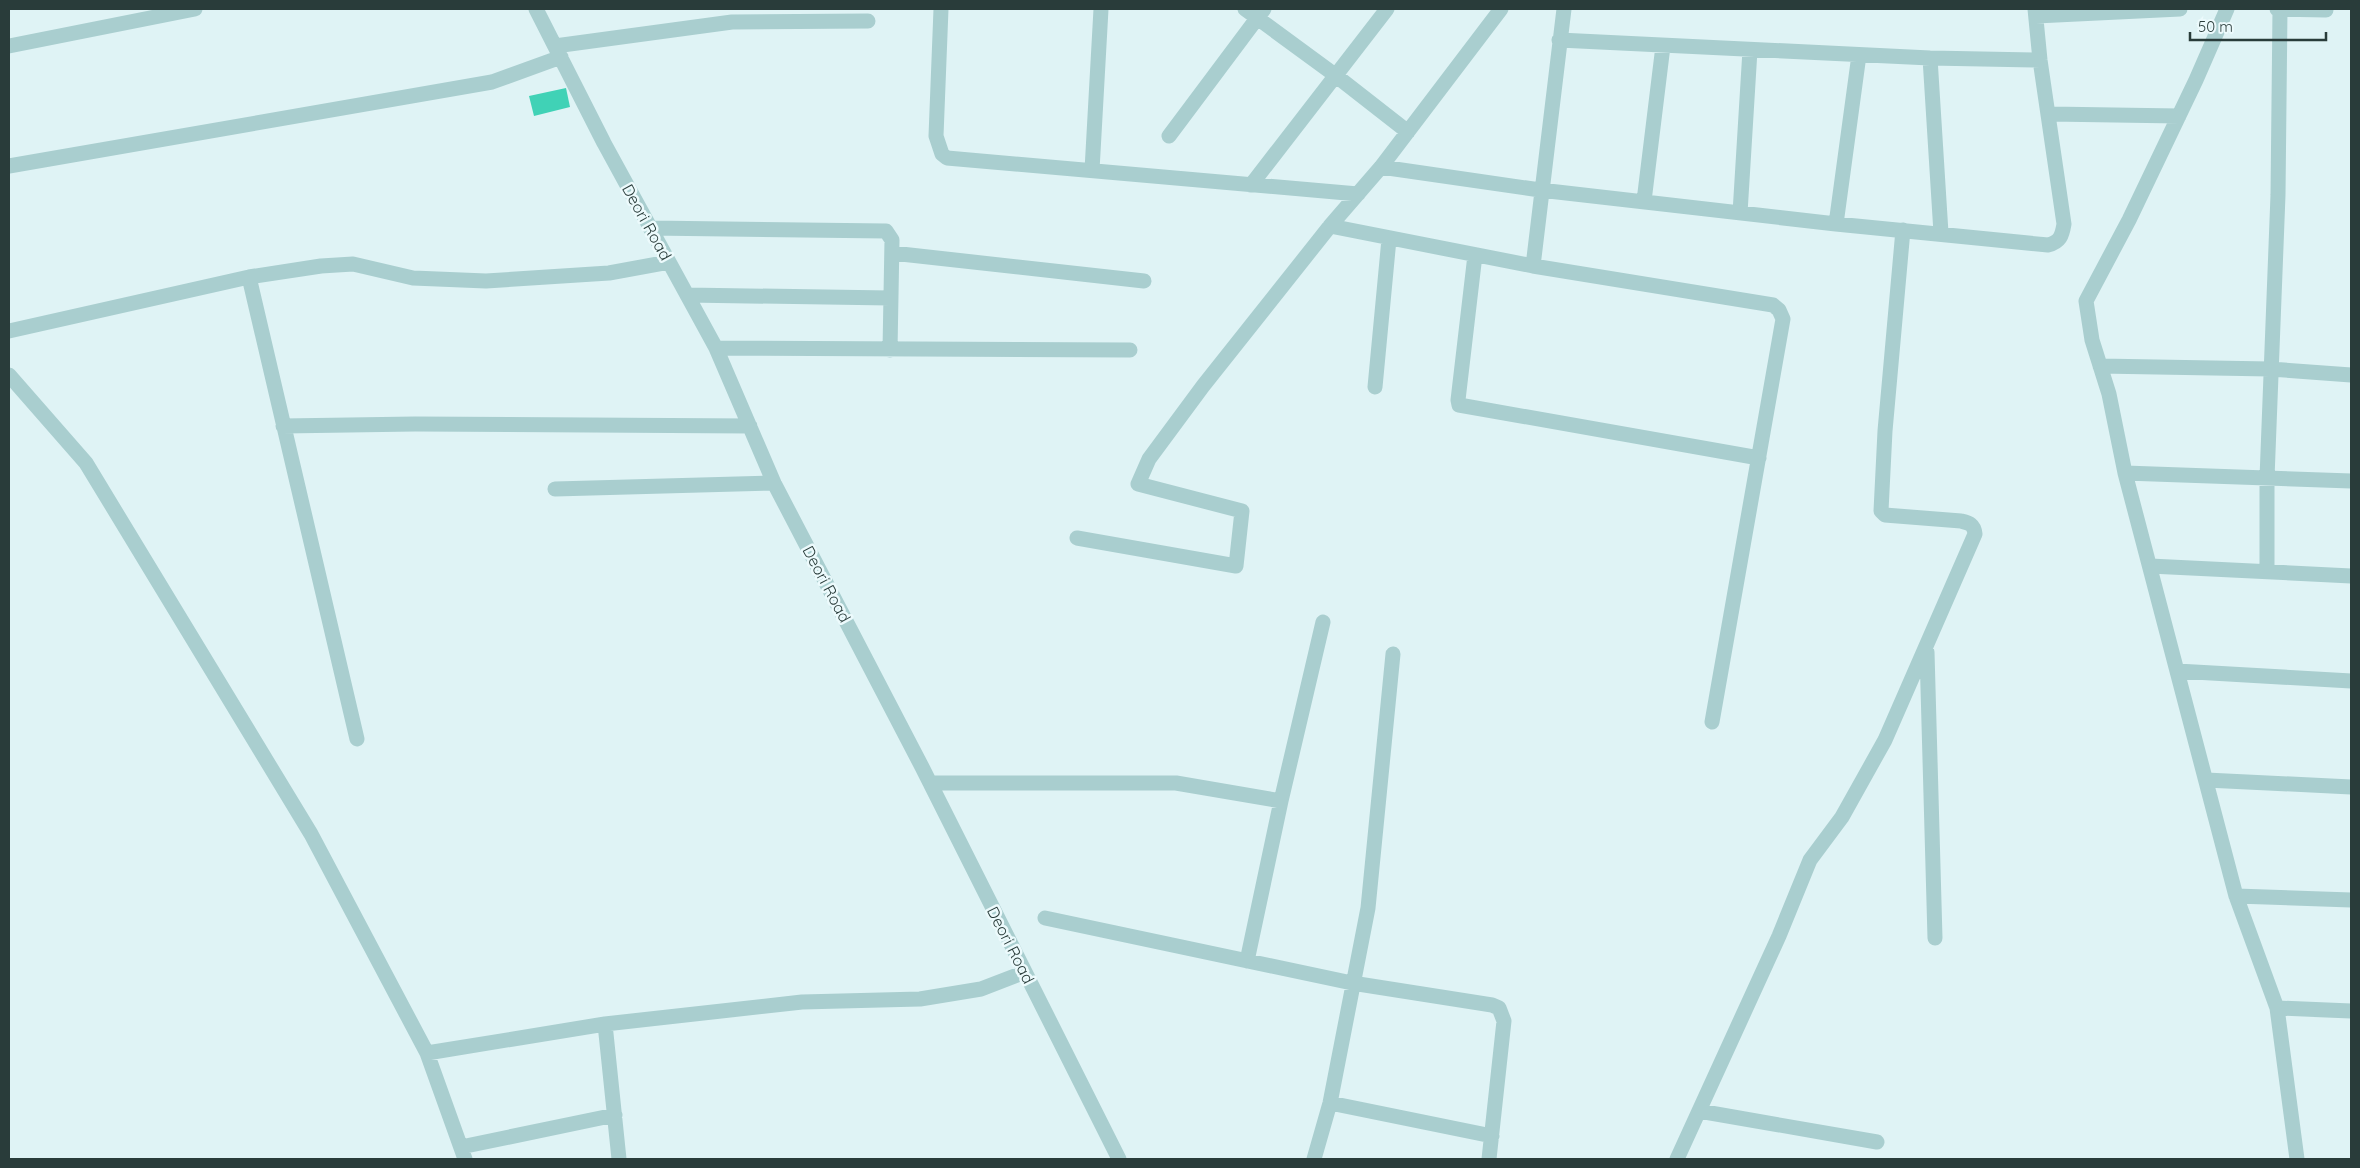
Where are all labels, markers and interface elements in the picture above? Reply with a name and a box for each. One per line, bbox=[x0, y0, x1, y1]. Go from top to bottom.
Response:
scale bar bbox=[2190, 10, 2326, 42]
text: 50 m bbox=[2198, 17, 2233, 36]
street label: Deori Road bbox=[618, 180, 676, 264]
street label: Deori Road bbox=[798, 542, 856, 626]
street label: Deori Road bbox=[983, 903, 1039, 987]

